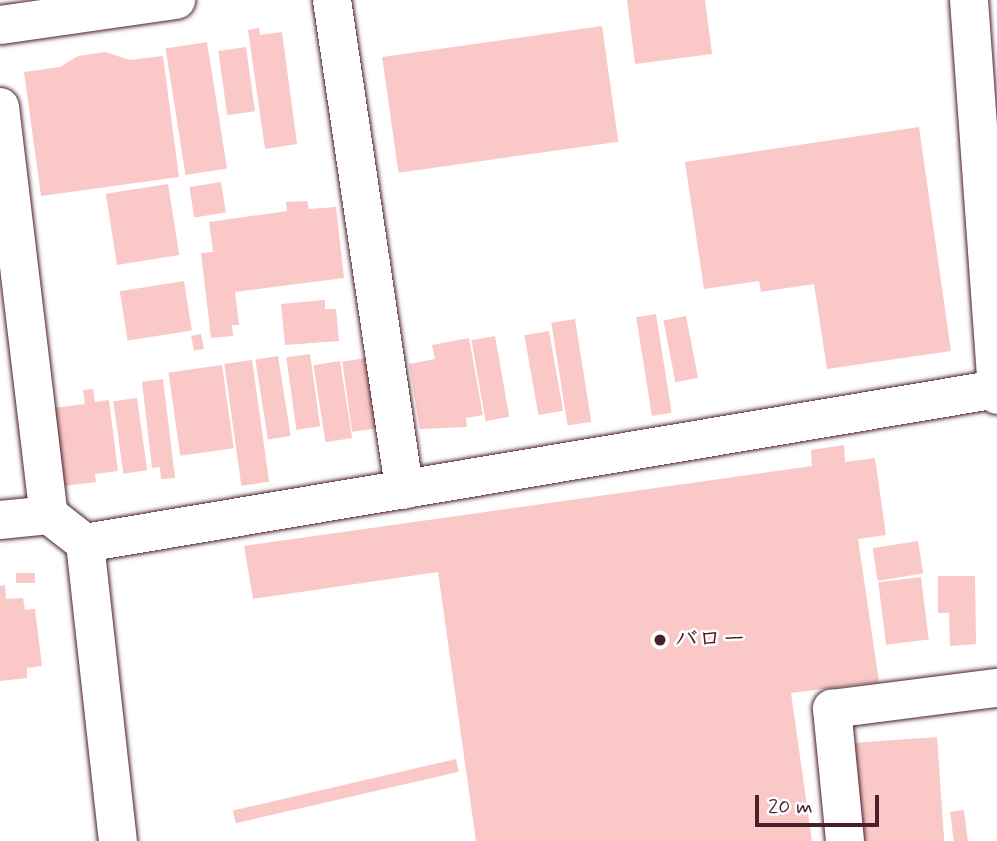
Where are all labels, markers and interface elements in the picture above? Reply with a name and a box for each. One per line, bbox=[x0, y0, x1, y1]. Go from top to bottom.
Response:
place label: バロー bbox=[674, 626, 746, 654]
marker: バロー bbox=[652, 632, 668, 648]
scale bar bbox=[759, 782, 883, 826]
text: 20 m bbox=[768, 793, 813, 821]

